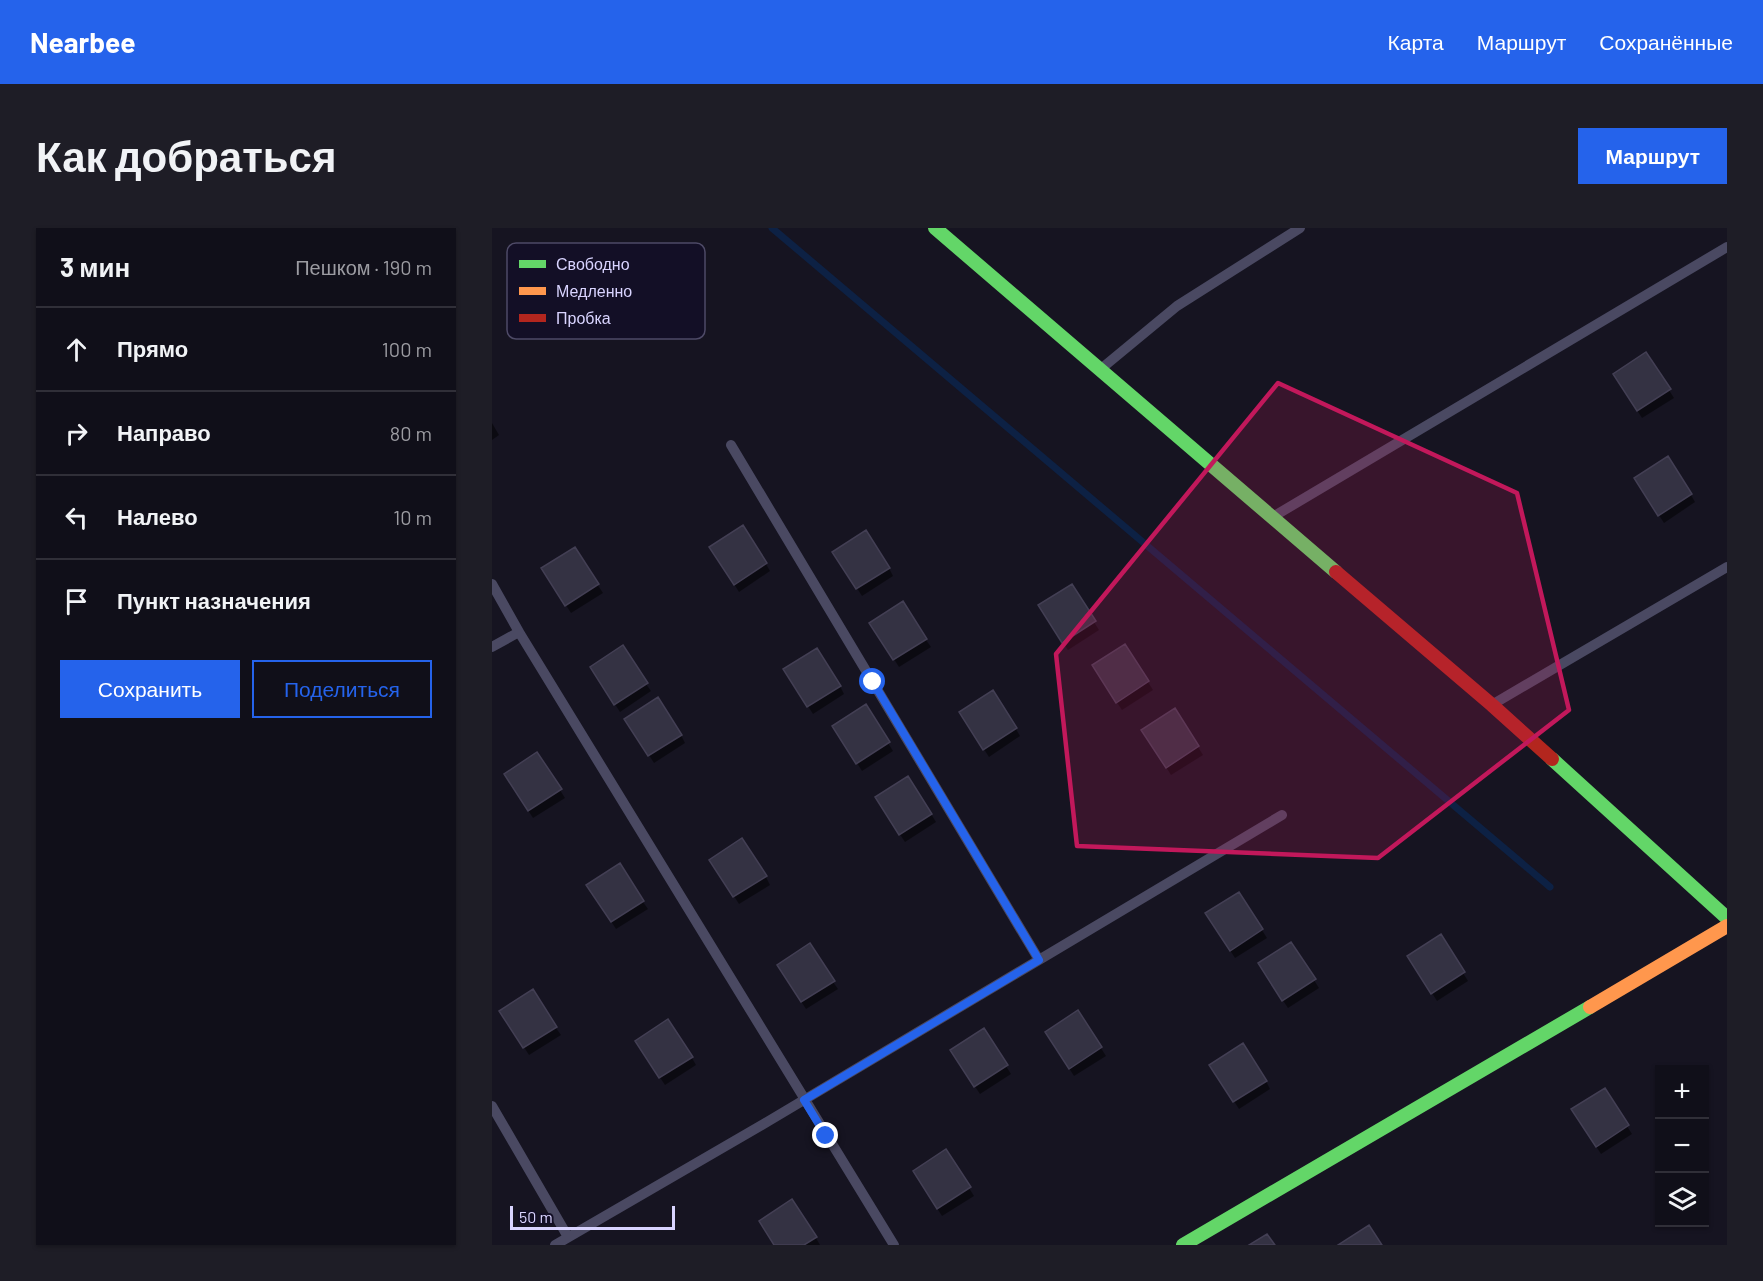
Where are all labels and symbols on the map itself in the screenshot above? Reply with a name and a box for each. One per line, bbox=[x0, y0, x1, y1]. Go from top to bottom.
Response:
legend bbox=[507, 243, 705, 339]
text: Свободно bbox=[556, 254, 630, 273]
text: Медленно bbox=[556, 281, 632, 300]
text: Пробка bbox=[556, 308, 611, 327]
route start bbox=[859, 668, 885, 694]
route end bbox=[812, 1122, 838, 1148]
scale bar bbox=[510, 1203, 675, 1230]

